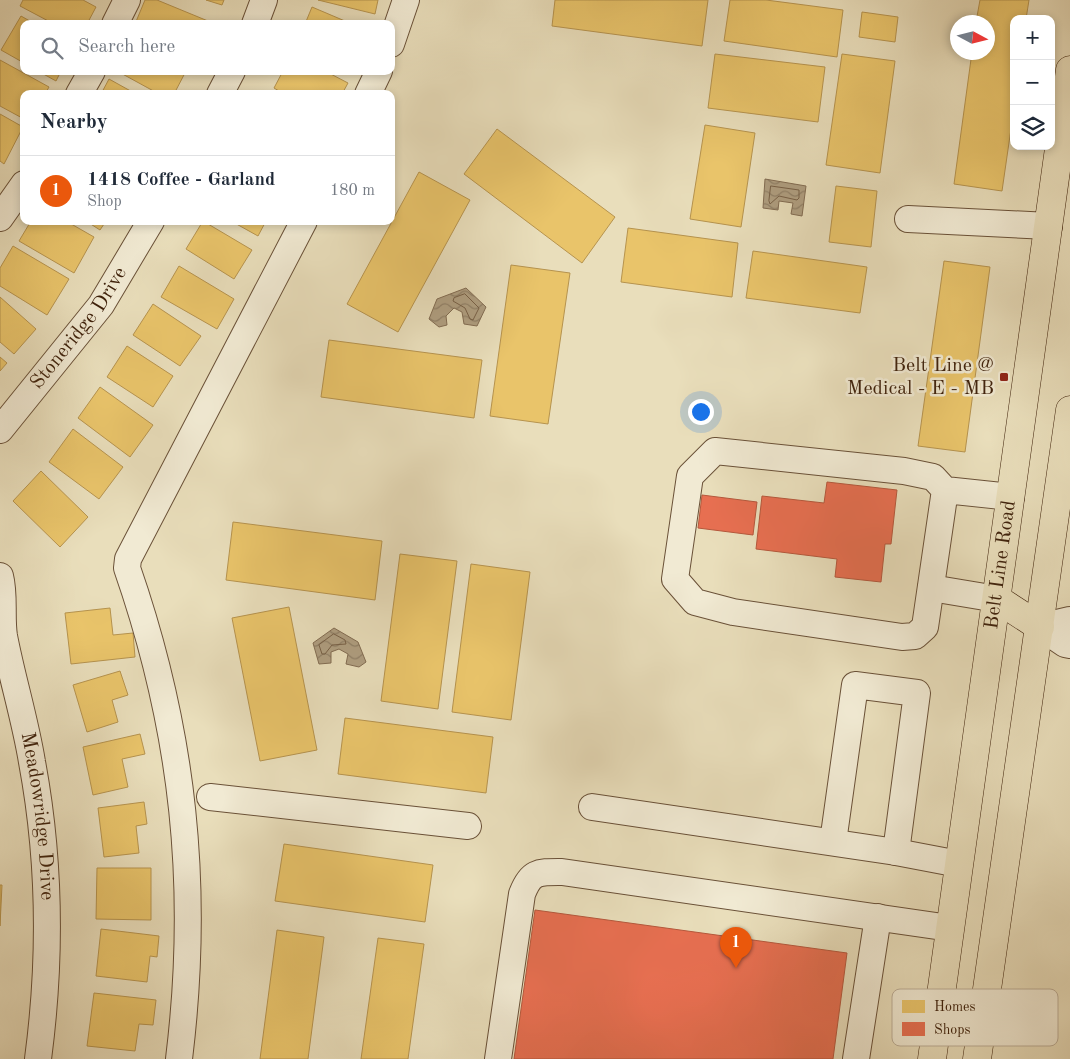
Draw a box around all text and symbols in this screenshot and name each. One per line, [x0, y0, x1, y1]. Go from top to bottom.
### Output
north arrow [950, 15, 995, 60]
map controls [1010, 15, 1055, 150]
button: + [1010, 15, 1055, 60]
search box [20, 20, 395, 75]
icon: search [38, 34, 66, 62]
text: Search here [78, 38, 175, 57]
button: − [1010, 60, 1055, 105]
button: layers [1010, 105, 1055, 150]
text: Nearby [40, 112, 108, 133]
text: 1418 Coffee - Garland [87, 171, 275, 190]
text: 1 [51, 183, 61, 199]
text: 180 m [330, 183, 375, 199]
text: Shop [87, 194, 122, 210]
street label: Stoneridge Drive [27, 264, 131, 393]
place label: Belt Line @ Medical - E - MB [847, 356, 994, 399]
marker: Belt Line @ Medical - E - MB [998, 371, 1010, 383]
your location [688, 399, 714, 425]
street label: Belt Line Road [982, 499, 1020, 631]
street label: Meadowridge Drive [17, 731, 56, 901]
pin: 1 [720, 927, 752, 968]
legend [892, 989, 1058, 1046]
text: Homes [934, 1000, 976, 1014]
text: Shops [934, 1023, 971, 1037]

